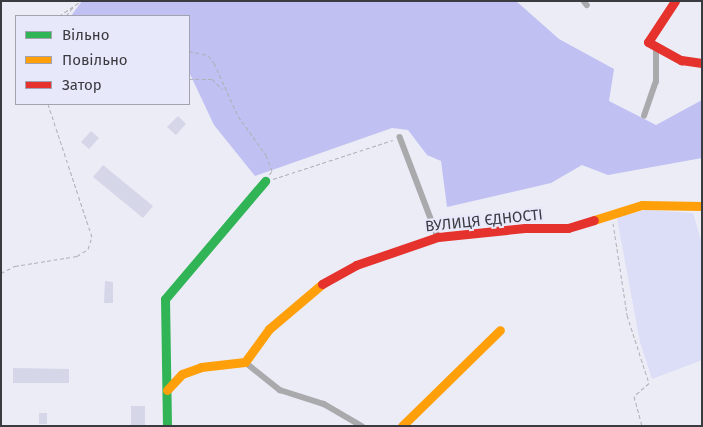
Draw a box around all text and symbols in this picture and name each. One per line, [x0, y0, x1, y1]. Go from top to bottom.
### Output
legend [15, 15, 190, 105]
text: Вільно [62, 26, 109, 44]
text: Повільно [62, 51, 128, 69]
text: Затор [62, 76, 102, 94]
street label: ВУЛИЦЯ ЄДНОСТІ [424, 206, 544, 236]

